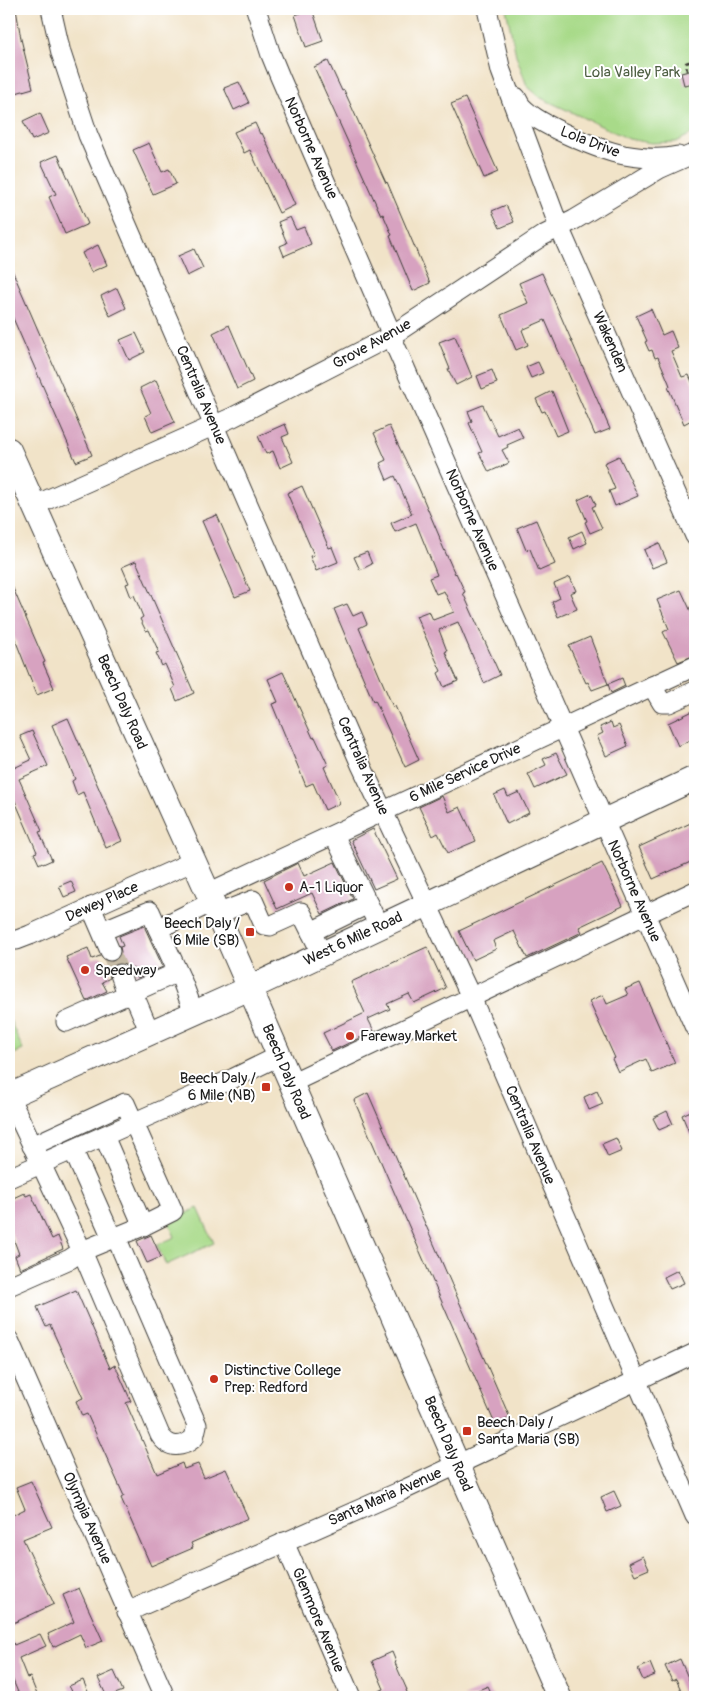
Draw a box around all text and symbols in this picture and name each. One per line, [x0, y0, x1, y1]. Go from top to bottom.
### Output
park label: Lola Valley Park [584, 63, 681, 82]
street label: Norborne Avenue [280, 94, 342, 202]
street label: Lola Drive [557, 122, 623, 162]
street label: Wakenden [588, 309, 632, 375]
street label: Grove Avenue [330, 314, 415, 373]
street label: Centralia Avenue [172, 343, 231, 448]
street label: Norborne Avenue [441, 466, 503, 574]
street label: Beech Daly Road [93, 652, 151, 752]
street label: Centralia Avenue [333, 714, 393, 819]
street label: 6 Mile Service Drive [406, 739, 524, 807]
street label: Norborne Avenue [603, 837, 665, 945]
street label: Dewey Place [63, 877, 142, 927]
place label: A-1 Liquor [299, 878, 364, 897]
marker: A-1 Liquor [283, 881, 295, 893]
street label: West 6 Mile Road [301, 908, 405, 970]
place label: Beech Daly / 6 Mile (SB) [164, 914, 240, 950]
marker: Beech Daly / 6 Mile (SB) [244, 926, 256, 938]
place label: Speedway [95, 961, 157, 980]
marker: Speedway [79, 964, 91, 976]
street label: Beech Daly Road [257, 1021, 315, 1123]
place label: Fareway Market [360, 1027, 458, 1046]
marker: Fareway Market [344, 1030, 356, 1042]
place label: Beech Daly / 6 Mile (NB) [180, 1069, 256, 1105]
marker: Beech Daly / 6 Mile (NB) [260, 1081, 272, 1093]
street label: Centralia Avenue [501, 1083, 560, 1188]
place label: Distinctive College Prep: Redford [224, 1361, 341, 1397]
marker: Distinctive College Prep: Redford [208, 1373, 220, 1385]
street label: Beech Daly Road [419, 1393, 477, 1495]
place label: Beech Daly / Santa Maria (SB) [477, 1413, 580, 1449]
marker: Beech Daly / Santa Maria (SB) [461, 1425, 473, 1437]
street label: Santa Maria Avenue [325, 1463, 445, 1530]
street label: Olympia Avenue [58, 1469, 116, 1568]
street label: Glenmore Avenue [287, 1565, 349, 1676]

